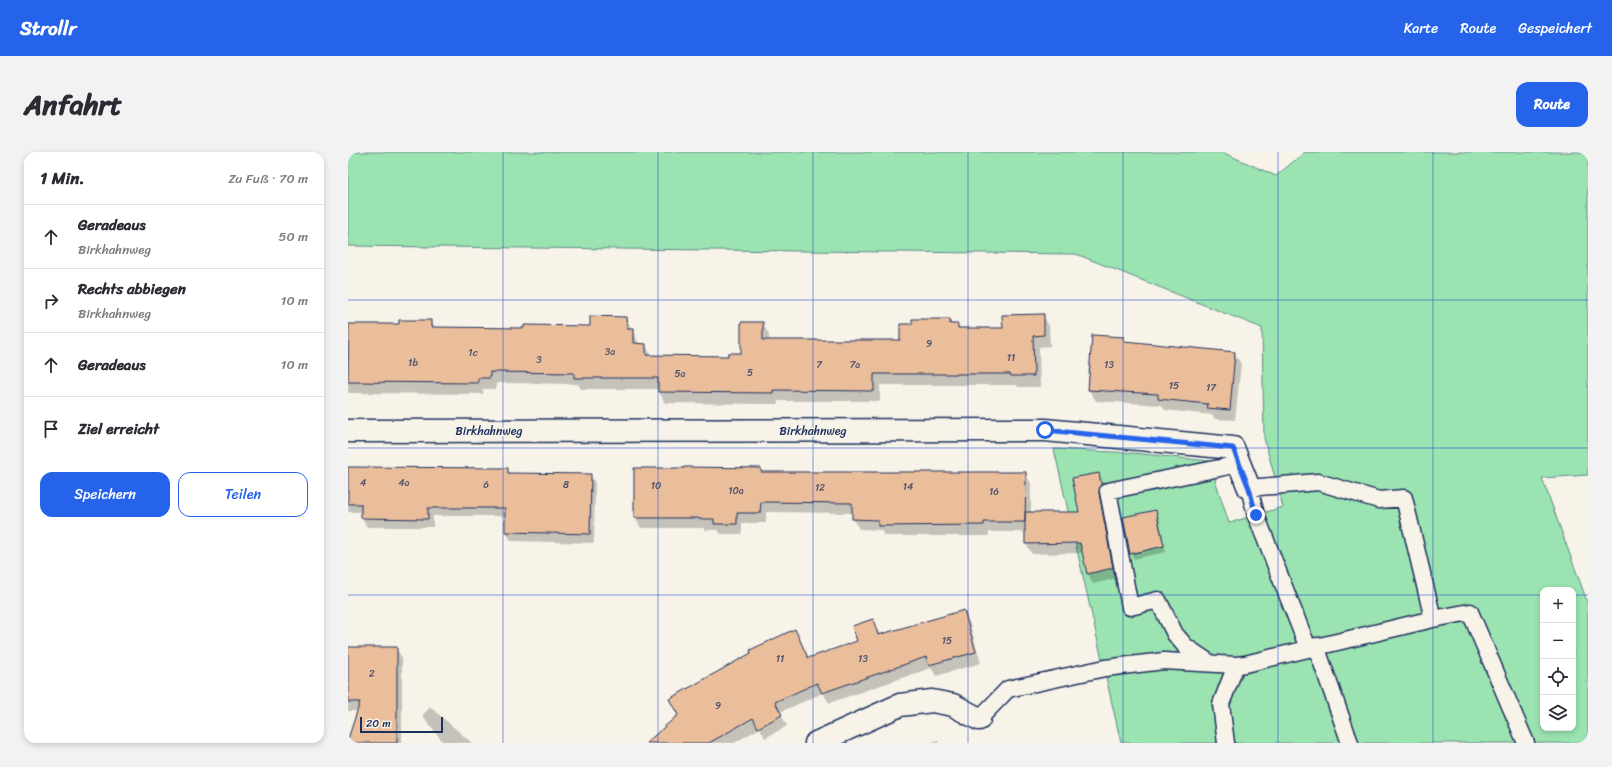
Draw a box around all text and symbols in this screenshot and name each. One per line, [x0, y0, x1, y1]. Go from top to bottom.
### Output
text: Strollr [20, 12, 76, 45]
text: Karte [1404, 16, 1438, 41]
text: Route [1460, 16, 1496, 41]
text: Gespeichert [1518, 16, 1592, 41]
text: Anfahrt [24, 80, 122, 129]
button: Route [1516, 82, 1588, 127]
text: 1 Min. [40, 163, 85, 193]
text: Zu Fuß · 70 m [228, 167, 308, 190]
text: Geradeaus [78, 212, 146, 238]
text: 50 m [278, 225, 308, 248]
icon: ahead [40, 226, 62, 248]
text: Birkhahnweg [78, 238, 151, 261]
text: Rechts abbiegen [78, 276, 186, 302]
text: 10 m [281, 289, 308, 312]
icon: right [40, 290, 62, 312]
text: Birkhahnweg [78, 302, 151, 325]
house number: 9 [926, 335, 932, 353]
house number: 3a [605, 343, 615, 361]
house number: 1c [468, 344, 478, 362]
house number: 11 [1007, 349, 1015, 367]
house number: 3 [536, 351, 542, 369]
text: Geradeaus [78, 352, 146, 378]
text: 10 m [281, 353, 308, 376]
icon: ahead [40, 354, 62, 376]
house number: 1b [408, 354, 418, 372]
house number: 7 [816, 356, 823, 374]
house number: 7a [850, 356, 860, 374]
house number: 13 [1104, 356, 1114, 374]
house number: 5 [747, 364, 753, 382]
house number: 5a [674, 365, 686, 383]
house number: 15 [1169, 377, 1179, 395]
house number: 17 [1206, 379, 1217, 397]
text: Ziel erreicht [78, 416, 159, 442]
icon: arrive [40, 418, 62, 440]
street label: Birkhahnweg [455, 420, 523, 442]
street label: Birkhahnweg [779, 420, 847, 442]
route start [1036, 421, 1054, 439]
button: Speichern [40, 472, 170, 517]
button: Teilen [178, 472, 308, 517]
house number: 4 [360, 474, 366, 492]
house number: 4a [398, 474, 410, 492]
house number: 6 [483, 476, 489, 494]
house number: 8 [563, 476, 569, 494]
house number: 10 [651, 477, 661, 495]
house number: 14 [903, 478, 913, 496]
house number: 12 [815, 479, 825, 497]
house number: 10a [728, 482, 744, 500]
house number: 16 [989, 483, 999, 501]
route end [1247, 506, 1265, 524]
map controls [1540, 587, 1576, 731]
button: + [1540, 587, 1576, 623]
button: − [1540, 623, 1576, 659]
house number: 15 [942, 632, 952, 650]
house number: 11 [776, 650, 784, 668]
house number: 13 [858, 650, 868, 668]
button: locate [1540, 659, 1576, 695]
house number: 2 [369, 665, 375, 683]
button: layers [1540, 695, 1576, 731]
house number: 9 [715, 697, 721, 715]
text: 20 m [366, 714, 391, 733]
scale bar [360, 715, 443, 734]

